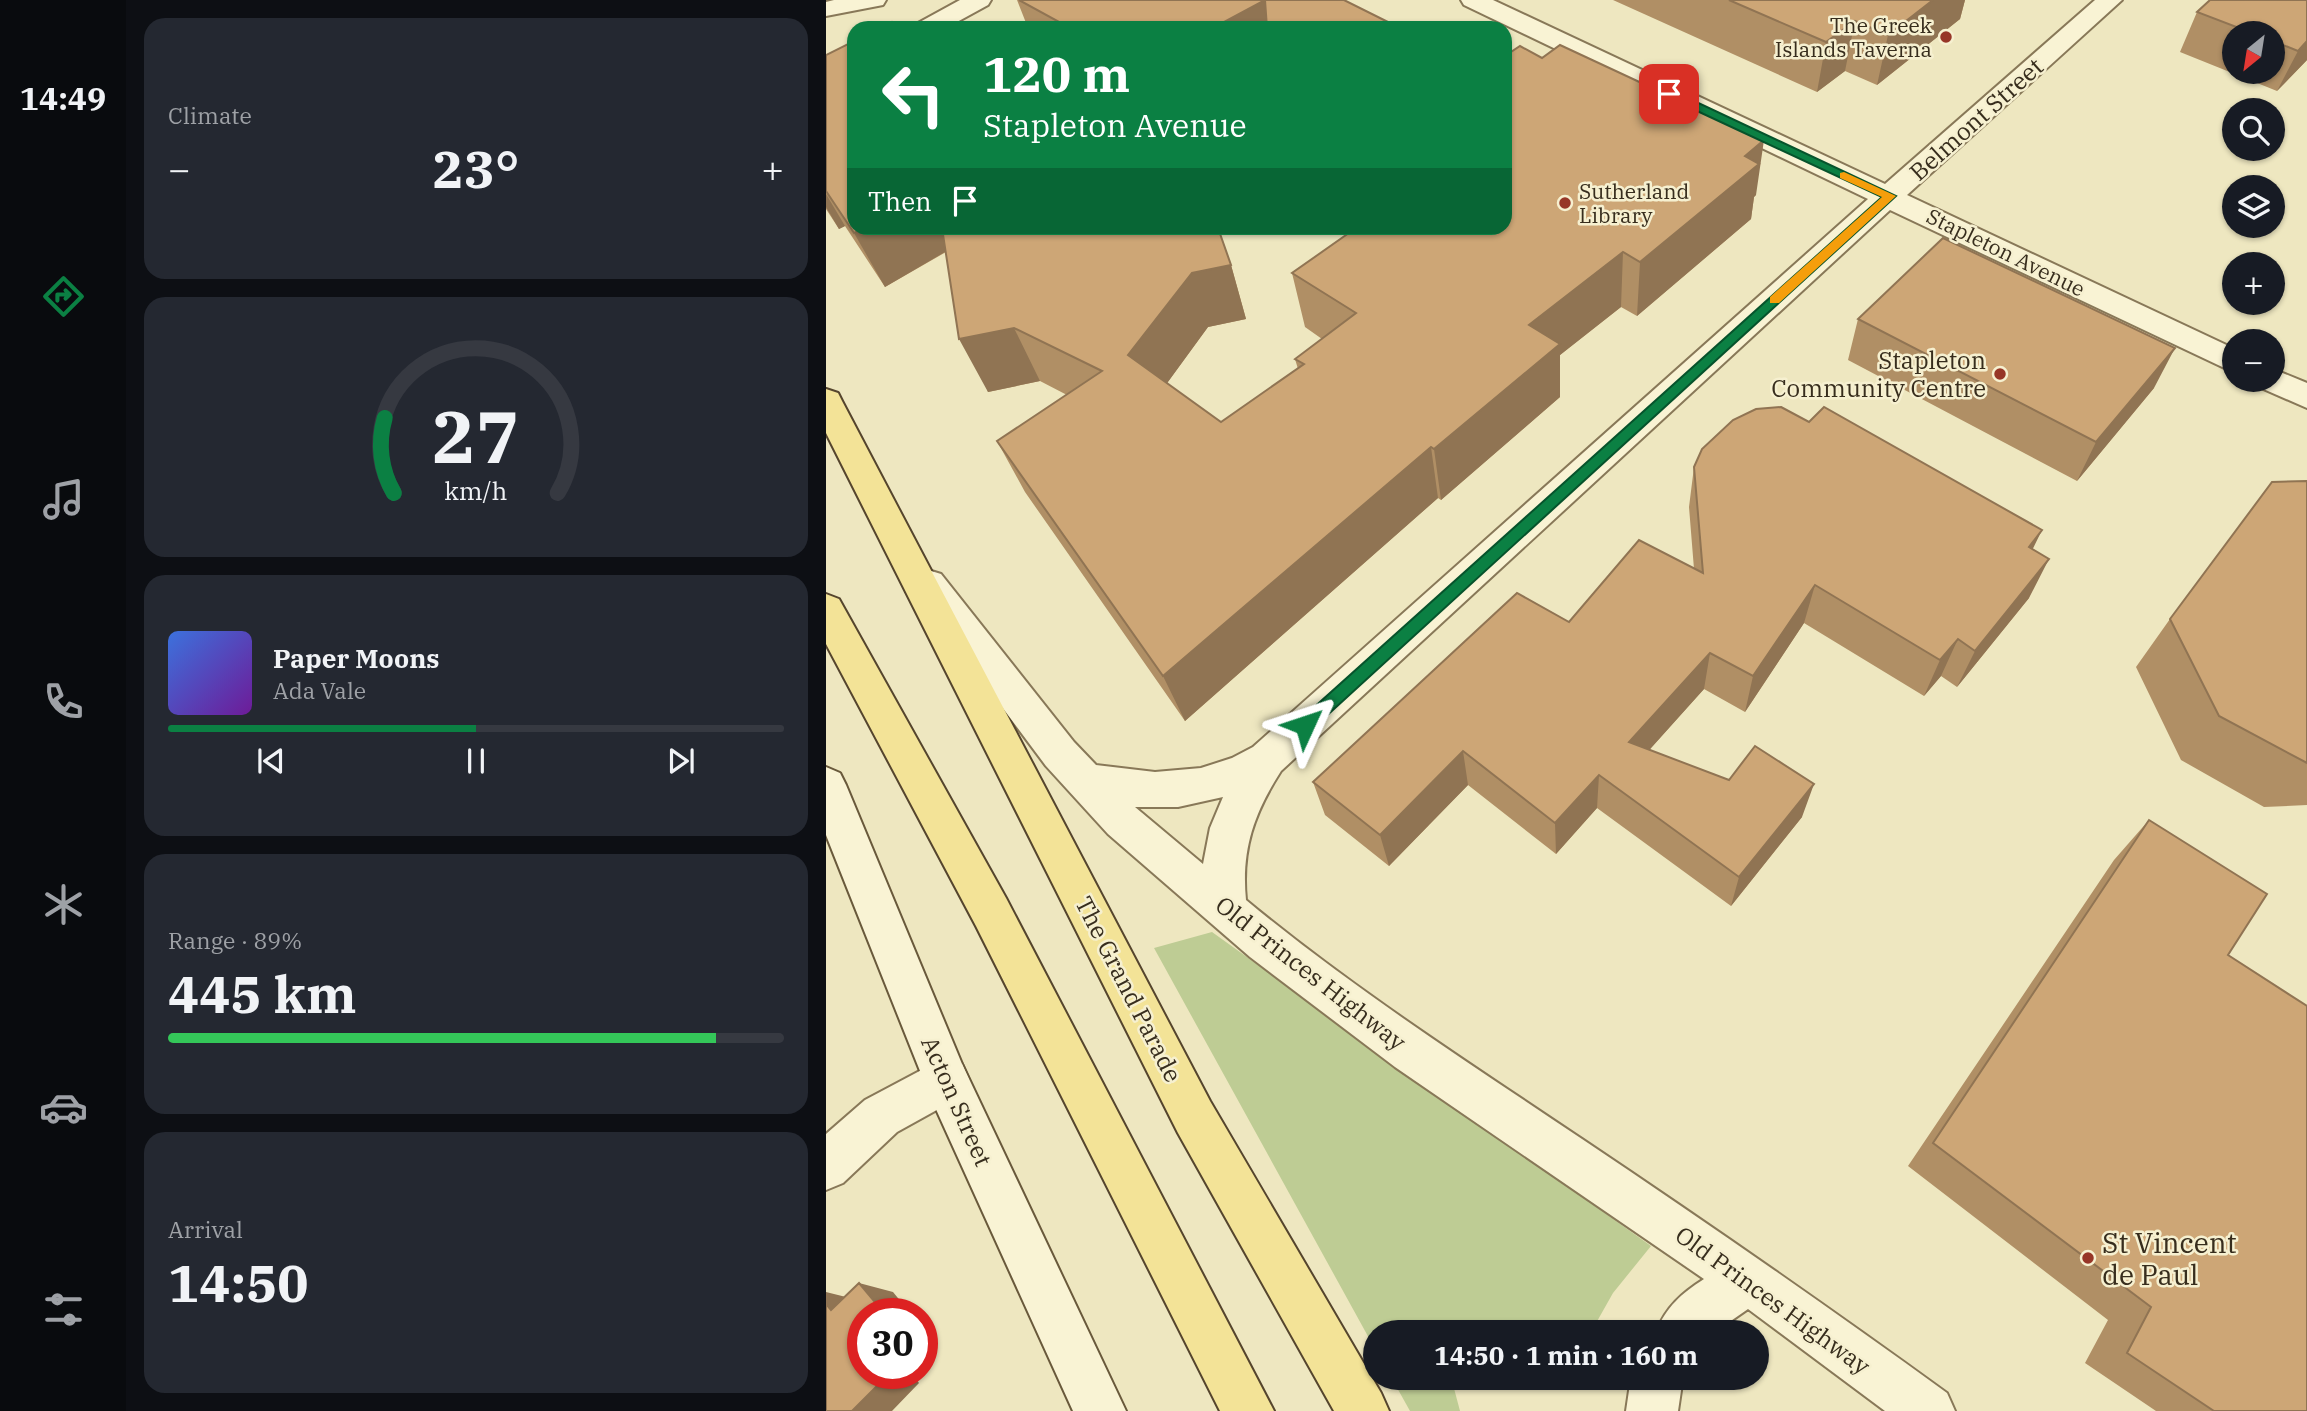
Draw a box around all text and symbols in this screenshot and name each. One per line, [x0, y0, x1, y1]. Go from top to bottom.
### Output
place label: The Greek Islands Taverna [1775, 11, 1933, 63]
north arrow [2222, 21, 2286, 84]
map controls [2222, 21, 2285, 392]
marker: The Greek Islands Taverna [1938, 29, 1954, 45]
text: 120 m [983, 42, 1130, 105]
icon: left [868, 49, 959, 140]
street label: Belmont Street [1902, 50, 2050, 188]
pin [1639, 64, 1699, 124]
icon: arrive [1650, 75, 1688, 113]
text: 14:49 [20, 77, 106, 119]
button: search [2222, 98, 2285, 161]
text: Climate [168, 100, 252, 130]
text: Stapleton Avenue [983, 104, 1247, 146]
text: 23° [433, 135, 519, 202]
text: − [168, 144, 191, 193]
text: + [761, 144, 784, 193]
button: layers [2222, 175, 2285, 238]
place label: Sutherland Library [1579, 177, 1690, 229]
icon: arrive [946, 182, 984, 220]
text: Then [868, 184, 932, 218]
marker: Sutherland Library [1557, 195, 1573, 211]
street label: Stapleton Avenue [1922, 201, 2090, 303]
button: + [2222, 252, 2285, 315]
icon: directions [39, 272, 88, 321]
button: − [2222, 329, 2285, 392]
place label: Stapleton Community Centre [1771, 344, 1986, 404]
marker: Stapleton Community Centre [1992, 366, 2008, 382]
text: 27 [432, 388, 520, 483]
text: km/h [444, 474, 508, 507]
icon: music [39, 475, 88, 524]
text: Paper Moons [273, 641, 440, 675]
text: Ada Vale [273, 675, 366, 705]
icon: phone [39, 677, 88, 726]
position arrow [1268, 688, 1342, 762]
icon: previous [252, 742, 290, 780]
icon: pause [457, 742, 495, 780]
icon: next [662, 742, 700, 780]
icon: climate [39, 880, 88, 929]
street label: Old Princes Highway [1209, 889, 1413, 1058]
street label: The Grand Parade [1068, 891, 1190, 1087]
text: Range · 89% [168, 925, 302, 955]
text: 445 km [168, 960, 357, 1027]
street label: Acton Street [914, 1031, 1000, 1171]
icon: car [39, 1083, 88, 1132]
text: Arrival [168, 1214, 243, 1244]
street label: Old Princes Highway [1669, 1218, 1877, 1382]
place label: St Vincent de Paul [2102, 1224, 2237, 1293]
text: 14:50 [168, 1249, 309, 1316]
marker: St Vincent de Paul [2080, 1250, 2096, 1266]
icon: filters [39, 1285, 88, 1334]
speed limit sign: 30 [847, 1298, 938, 1389]
text: 14:50 · 1 min · 160 m [1434, 1338, 1698, 1372]

